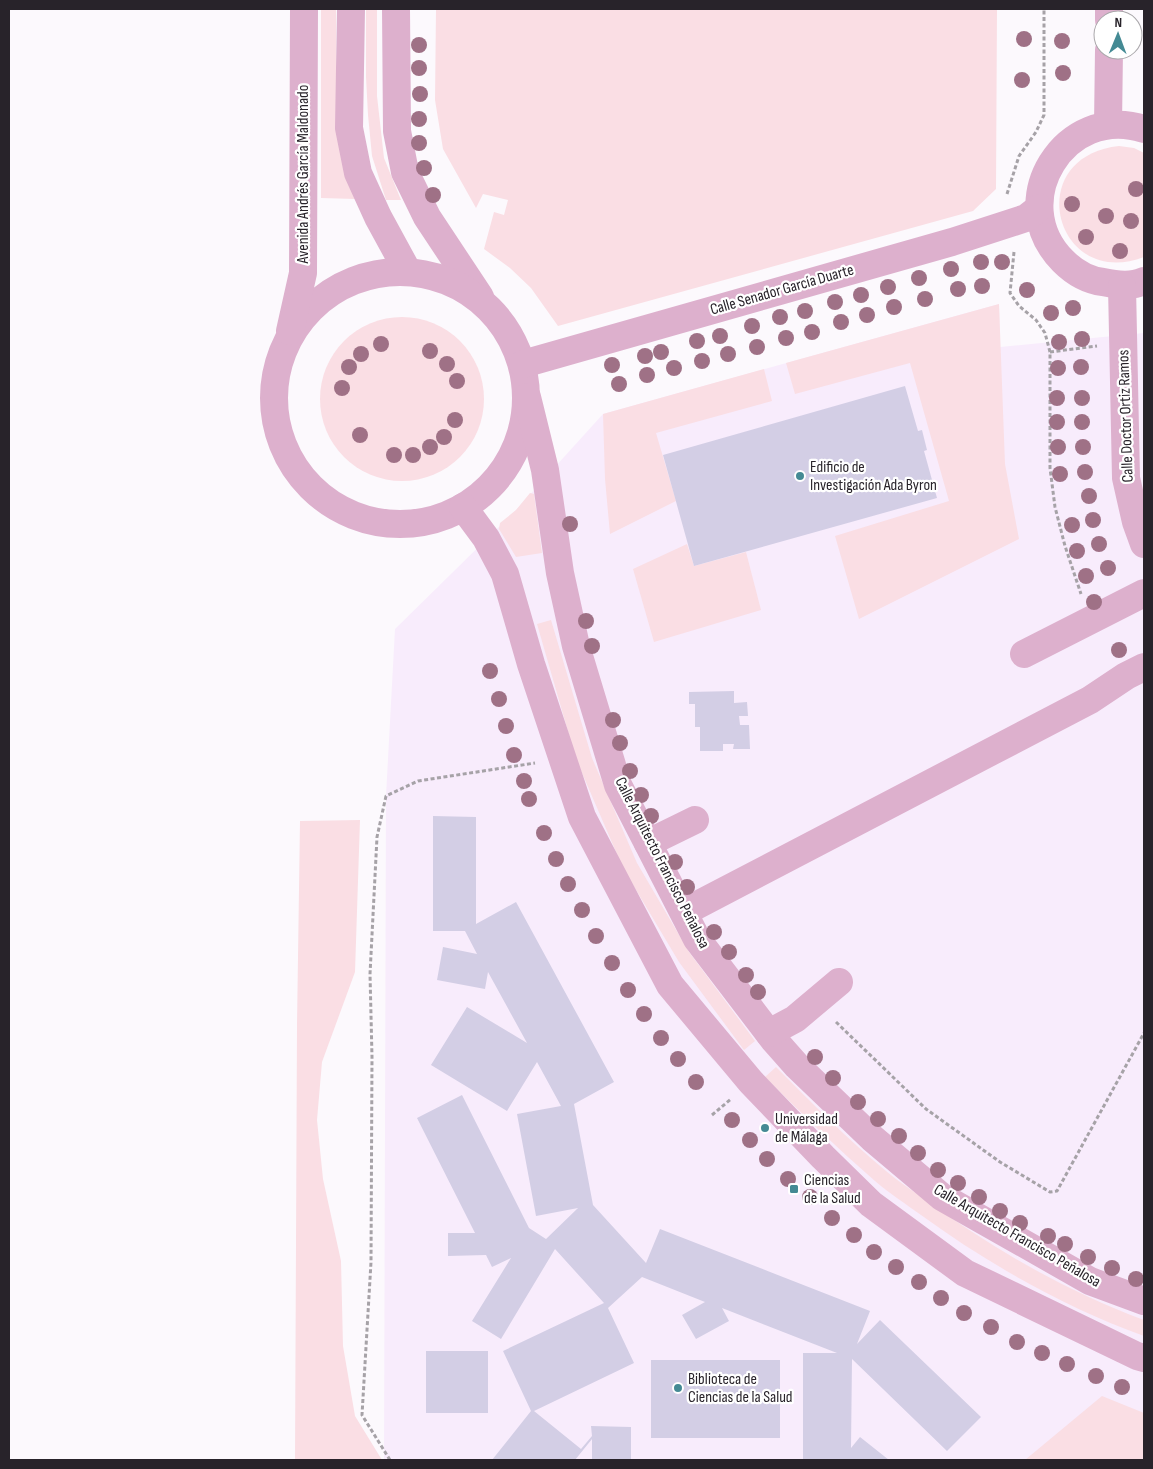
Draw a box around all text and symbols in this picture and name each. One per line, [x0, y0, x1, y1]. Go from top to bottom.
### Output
north arrow [1093, 10, 1143, 60]
text: N [1114, 14, 1122, 31]
street label: Avenida Andrés García Maldonado [294, 85, 313, 264]
street label: Calle Senador García Duarte [708, 260, 856, 320]
street label: Calle Doctor Ortiz Ramos [1114, 349, 1138, 483]
place label: Edificio de Investigación Ada Byron [810, 458, 937, 495]
marker: Edificio de Investigación Ada Byron [794, 470, 806, 482]
street label: Calle Arquitecto Francisco Peñalosa [611, 774, 713, 952]
place label: Universidad de Málaga [775, 1110, 838, 1147]
marker: Universidad de Málaga [759, 1122, 771, 1134]
place label: Ciencias de la Salud [804, 1171, 861, 1208]
street label: Calle Arquitecto Francisco Peñalosa [930, 1180, 1104, 1292]
marker: Ciencias de la Salud [788, 1183, 800, 1195]
place label: Biblioteca de Ciencias de la Salud [688, 1370, 793, 1407]
marker: Biblioteca de Ciencias de la Salud [672, 1382, 684, 1394]

